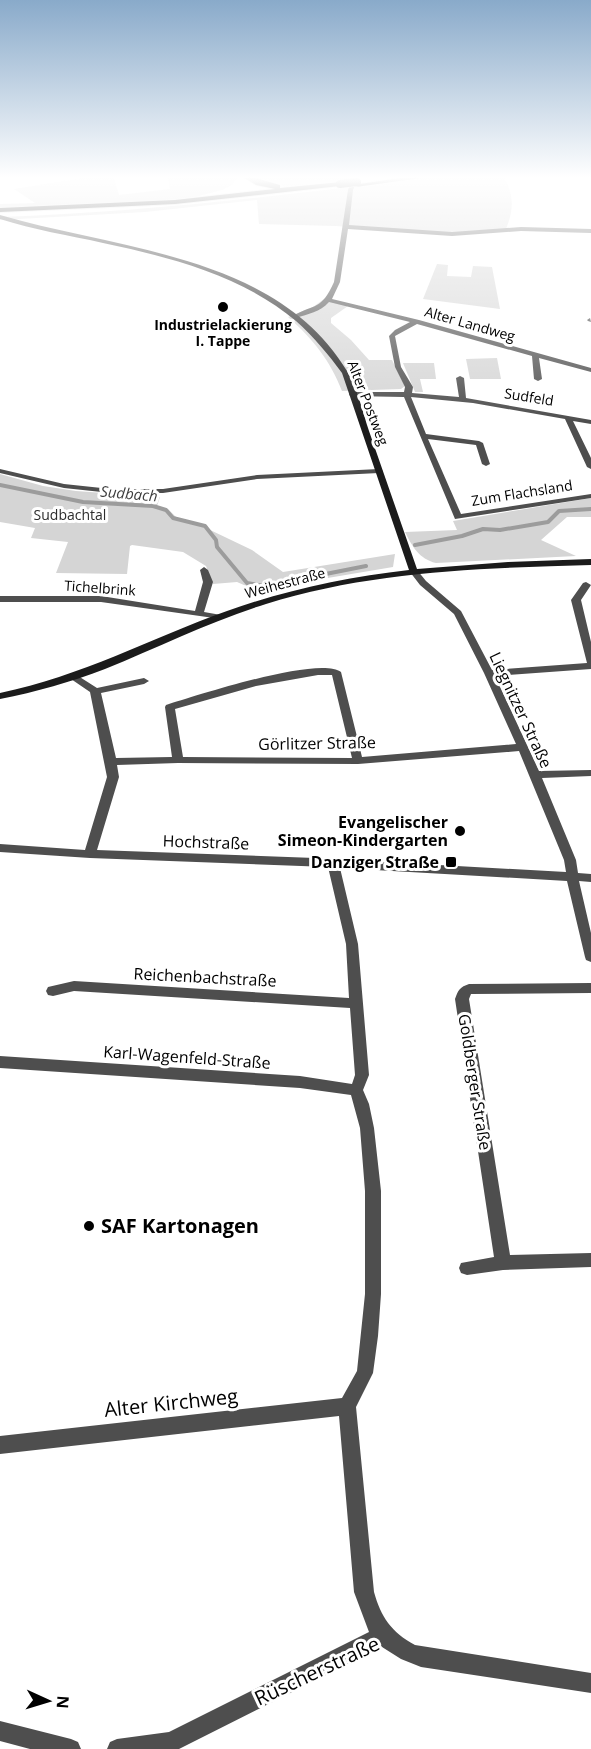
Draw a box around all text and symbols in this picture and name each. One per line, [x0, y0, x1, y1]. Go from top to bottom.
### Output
marker: Industrielackierung I. Tappe [216, 300, 230, 314]
street label: Alter Landweg [423, 302, 518, 346]
place label: Industrielackierung I. Tappe [154, 315, 292, 350]
street label: Alter Postweg [344, 358, 393, 448]
street label: Sudfeld [503, 383, 555, 410]
street label: Zum Flachsland [470, 475, 574, 510]
water label: Sudbach [100, 481, 159, 505]
park label: Sudbachtal [34, 505, 106, 524]
street label: Weihestraße [243, 563, 327, 602]
street label: Tichelbrink [64, 576, 137, 600]
street label: Liegnitzer Straße [484, 648, 558, 772]
street label: Görlitzer Straße [258, 731, 376, 755]
place label: Evangelischer Simeon-Kindergarten [278, 811, 448, 851]
marker: Evangelischer Simeon-Kindergarten [453, 824, 467, 838]
street label: Hochstraße [162, 829, 250, 855]
place label: Danziger Straße [311, 851, 439, 873]
marker: Danziger Straße [444, 855, 458, 869]
street label: Reichenbachstraße [133, 962, 277, 992]
street label: Goldberger Straße [453, 1012, 497, 1152]
street label: Karl-Wagenfeld-Straße [103, 1040, 271, 1074]
place label: SAF Kartonagen [101, 1212, 259, 1239]
marker: SAF Kartonagen [82, 1219, 96, 1233]
street label: Alter Kirchweg [103, 1382, 239, 1423]
street label: Rüscherstraße [250, 1630, 384, 1711]
north arrow [18, 1671, 78, 1731]
text: N [52, 1695, 74, 1709]

